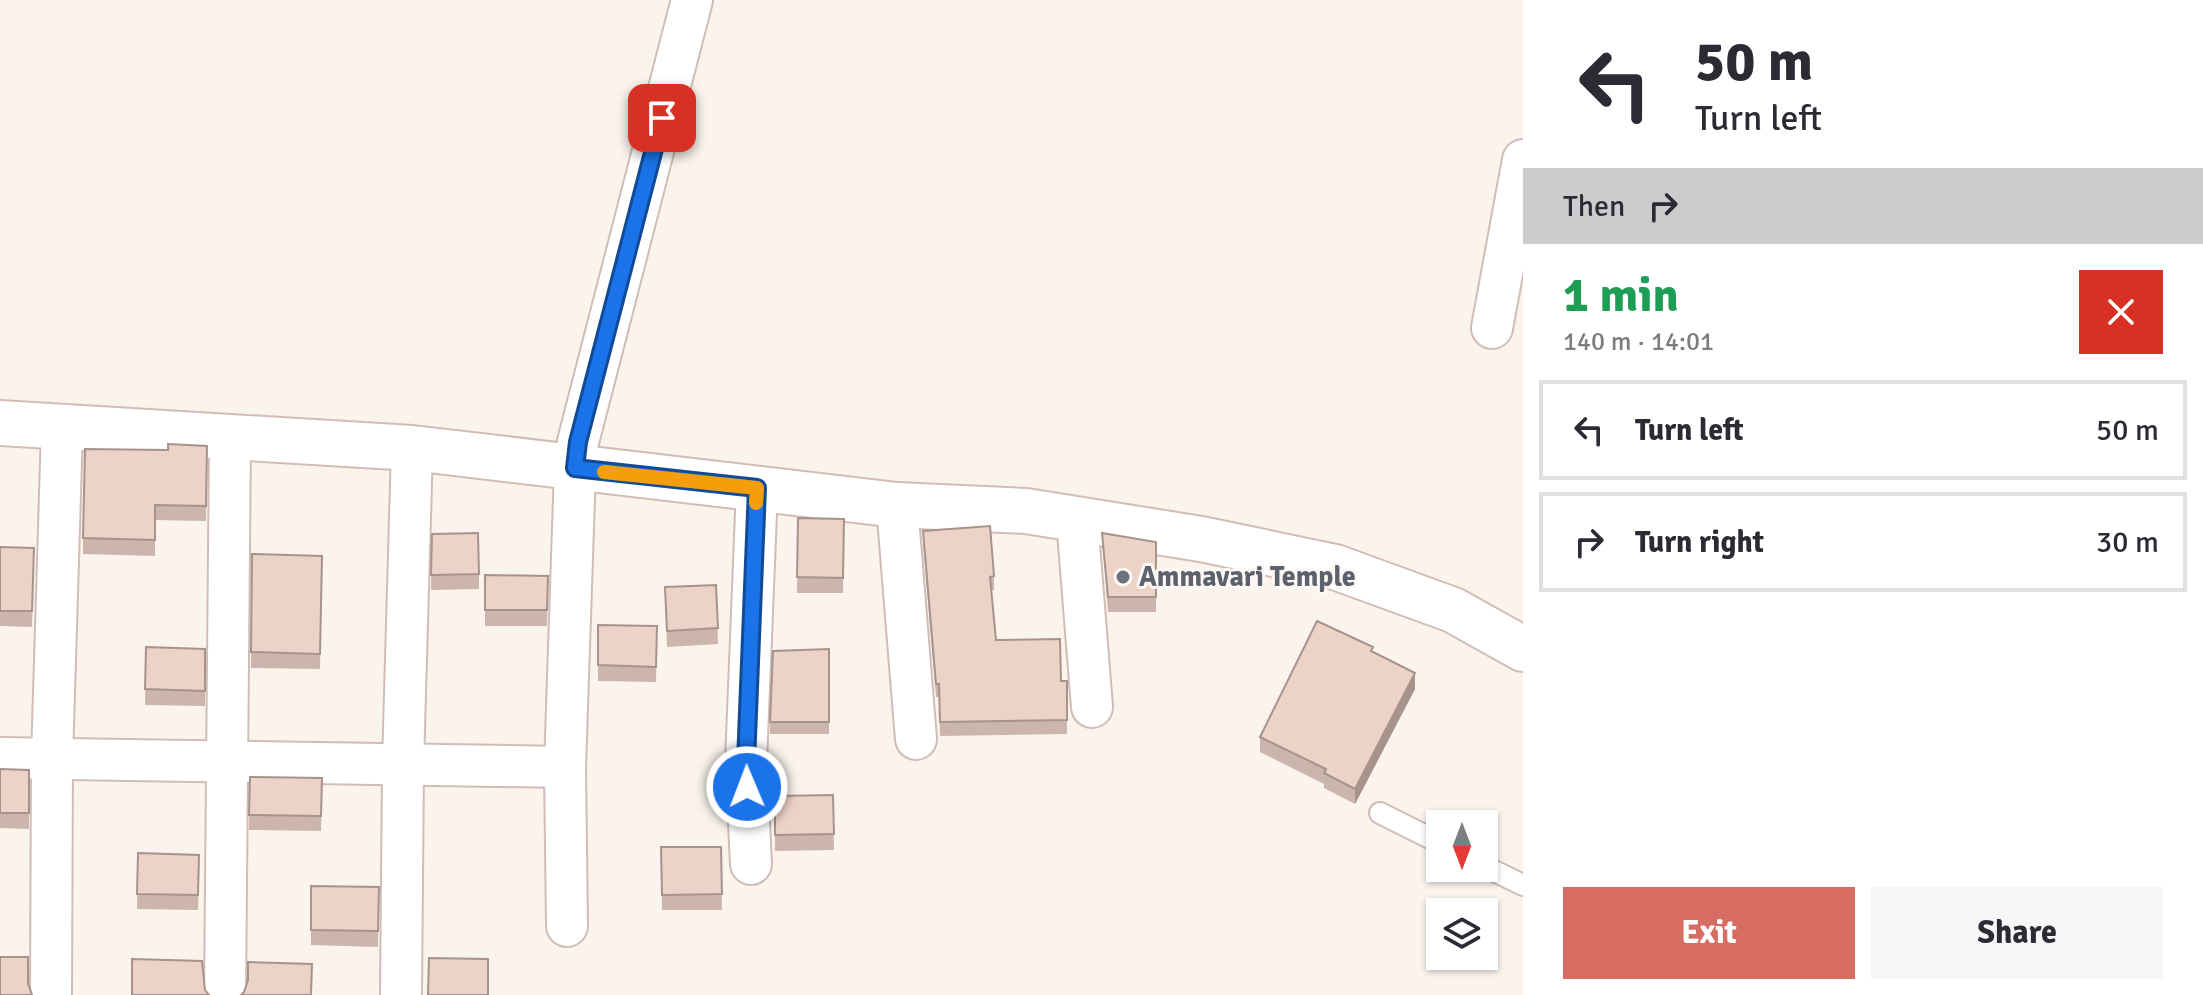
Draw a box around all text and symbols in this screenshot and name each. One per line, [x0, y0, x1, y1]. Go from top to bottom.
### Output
text: 50 m [1695, 27, 1813, 96]
icon: left [1563, 32, 1667, 136]
pin [628, 84, 696, 152]
icon: arrive [640, 96, 684, 140]
text: Turn left [1695, 96, 1822, 141]
icon: right [1641, 184, 1685, 228]
text: Then [1563, 188, 1625, 225]
text: 1 min [1563, 266, 1679, 325]
button: close [2079, 270, 2163, 354]
text: 140 m · 14:01 [1563, 326, 1714, 358]
icon: left [1567, 408, 1611, 452]
text: Turn left [1635, 412, 1744, 449]
text: 50 m [2096, 412, 2159, 449]
icon: right [1567, 520, 1611, 564]
text: Turn right [1635, 524, 1764, 561]
text: 30 m [2096, 524, 2159, 561]
place label: Ammavari Temple [1139, 560, 1356, 594]
marker: Ammavari Temple [1114, 568, 1132, 586]
position arrow [705, 745, 789, 829]
north arrow [1426, 810, 1498, 882]
map controls [1426, 810, 1498, 970]
button: Exit [1563, 887, 1855, 979]
button: Share [1871, 887, 2163, 979]
button: layers [1426, 898, 1498, 970]

